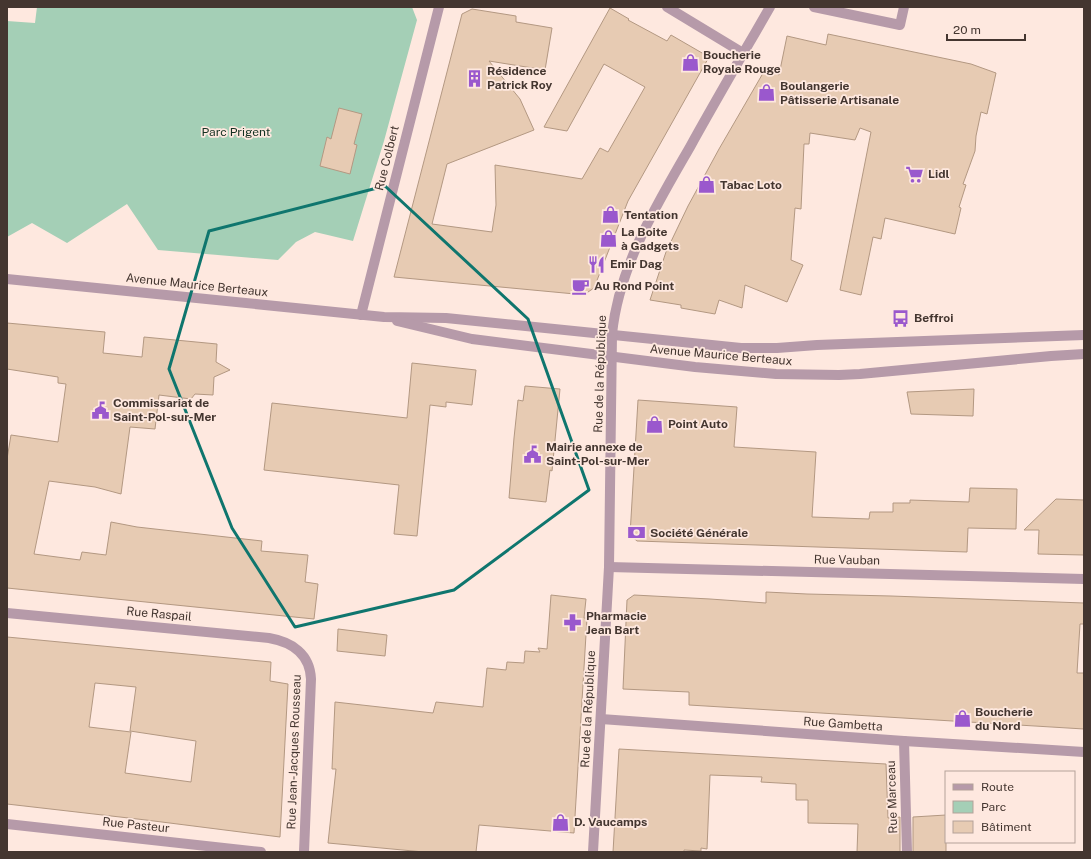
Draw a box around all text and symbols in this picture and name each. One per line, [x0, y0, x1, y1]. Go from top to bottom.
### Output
scale bar [947, 16, 1025, 42]
text: 20 m [953, 23, 981, 37]
place label: Boucherie Royale Rouge [703, 48, 781, 76]
shop icon: Boucherie Royale Rouge [680, 52, 700, 72]
place label: Résidence Patrick Roy [487, 64, 552, 92]
building icon: Résidence Patrick Roy [464, 68, 484, 88]
place label: Boulangerie Pâtisserie Artisanale [780, 79, 899, 107]
shop icon: Boulangerie Pâtisserie Artisanale [757, 83, 777, 103]
street label: Rue Colbert [372, 124, 402, 192]
park label: Parc Prigent [202, 125, 271, 139]
supermarket icon: Lidl [905, 164, 925, 184]
place label: Lidl [928, 167, 949, 181]
shop icon: Tabac Loto [697, 175, 717, 195]
place label: Tabac Loto [720, 178, 782, 192]
shop icon: Tentation [601, 205, 621, 225]
place label: Tentation [624, 208, 678, 222]
place label: La Boite à Gadgets [621, 225, 679, 253]
shop icon: La Boite à Gadgets [598, 229, 618, 249]
restaurant icon: Emir Dag [587, 254, 607, 274]
place label: Emir Dag [610, 257, 663, 271]
street label: Avenue Maurice Berteaux [125, 271, 269, 299]
cafe icon: Au Rond Point [571, 276, 591, 296]
place label: Au Rond Point [594, 279, 674, 293]
bus stop icon: Beffroi [891, 308, 911, 328]
place label: Beffroi [914, 311, 954, 325]
street label: Rue de la République [591, 315, 609, 433]
street label: Avenue Maurice Berteaux [649, 342, 793, 368]
place label: Commissariat de Saint-Pol-sur-Mer [113, 396, 216, 424]
public building icon: Commissariat de Saint-Pol-sur-Mer [90, 400, 110, 420]
shop icon: Point Auto [645, 414, 665, 434]
place label: Point Auto [668, 417, 728, 431]
place label: Mairie annexe de Saint-Pol-sur-Mer [546, 440, 649, 468]
public building icon: Mairie annexe de Saint-Pol-sur-Mer [523, 444, 543, 464]
bank icon: Société Générale [627, 523, 647, 543]
place label: Société Générale [650, 526, 748, 540]
street label: Rue Vauban [814, 552, 880, 568]
street label: Rue Raspail [126, 604, 193, 624]
place label: Pharmacie Jean Bart [586, 609, 647, 637]
pharmacy icon: Pharmacie Jean Bart [563, 613, 583, 633]
street label: Rue de la République [578, 650, 598, 768]
street label: Rue Jean-Jacques Rousseau [284, 674, 304, 830]
place label: Boucherie du Nord [975, 705, 1033, 733]
shop icon: Boucherie du Nord [952, 709, 972, 729]
street label: Rue Gambetta [803, 714, 883, 734]
street label: Rue Marceau [884, 760, 900, 834]
legend [945, 771, 1075, 843]
text: Route [981, 780, 1014, 794]
text: Parc [981, 800, 1006, 814]
shop icon: D. Vaucamps [551, 812, 571, 832]
street label: Rue Pasteur [102, 815, 171, 836]
place label: D. Vaucamps [574, 815, 647, 829]
text: Bâtiment [981, 820, 1032, 834]

